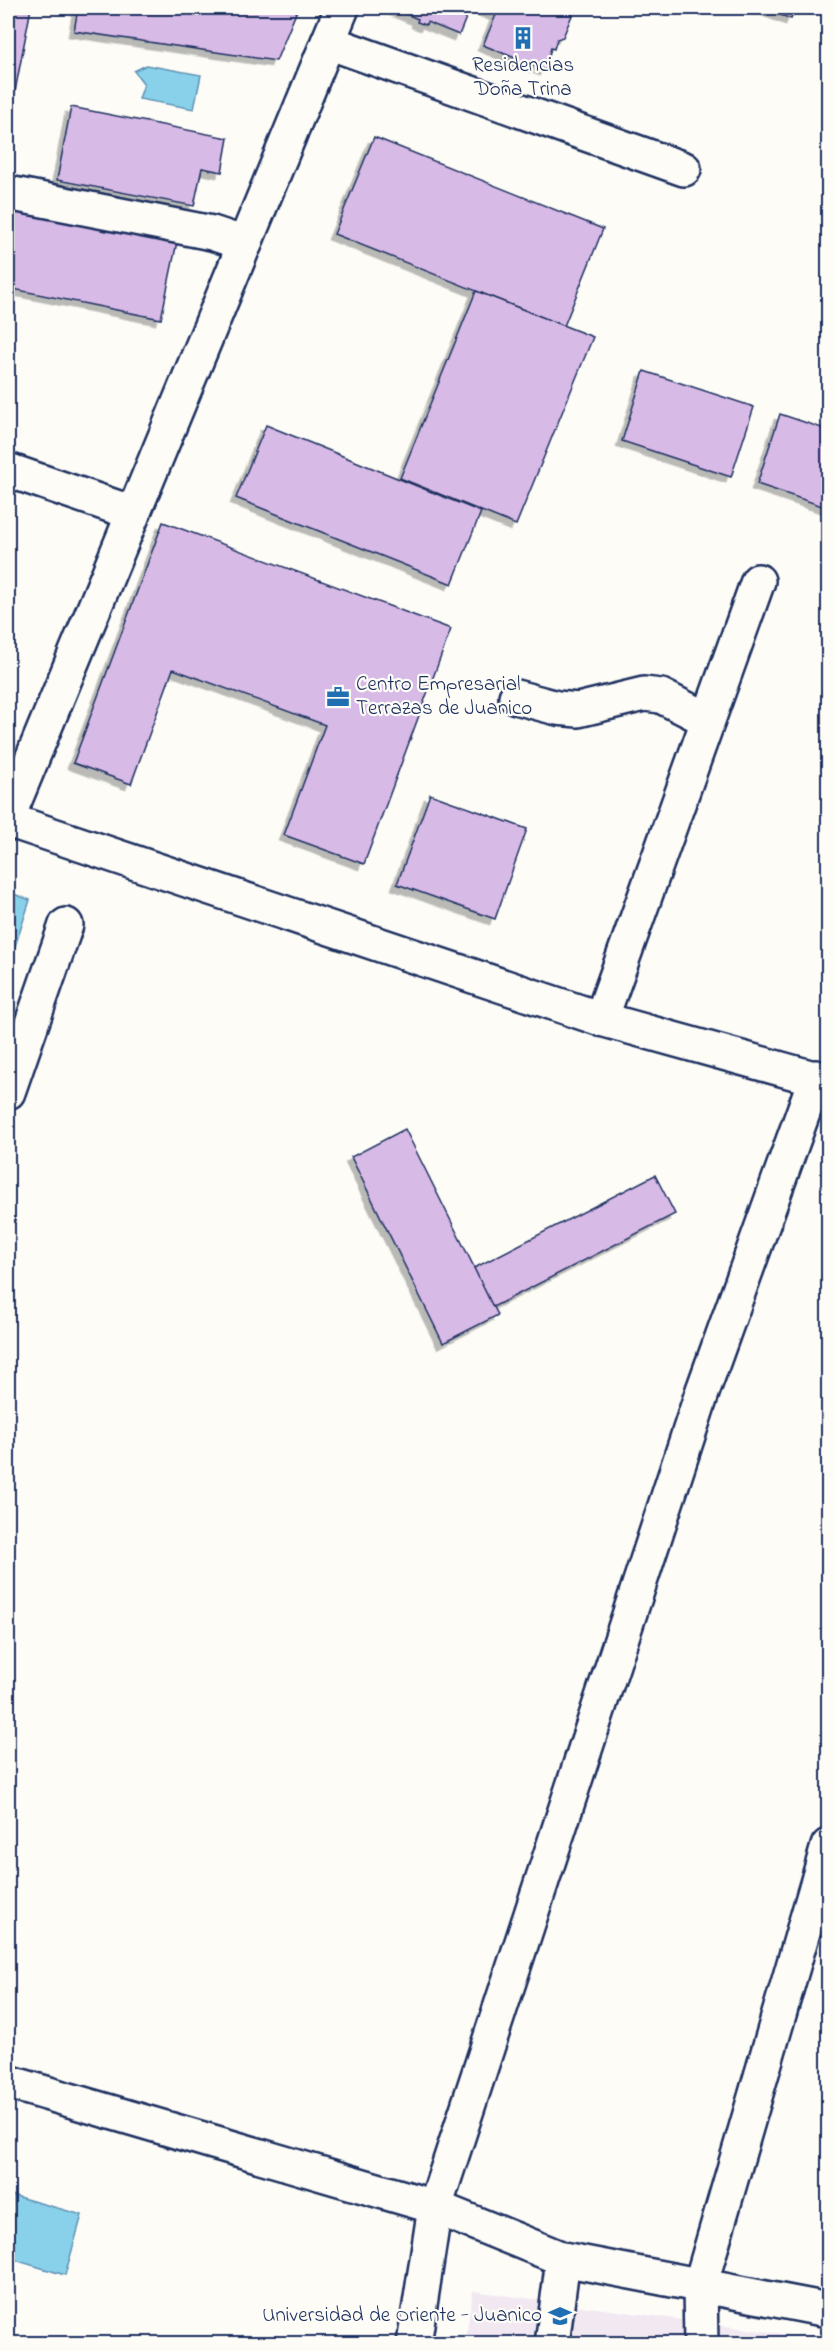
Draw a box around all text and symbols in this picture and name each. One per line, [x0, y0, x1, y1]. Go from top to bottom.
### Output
building icon: Residencias Doña Trina [510, 25, 536, 51]
place label: Residencias Doña Trina [472, 51, 574, 105]
place label: Centro Empresarial Terrazas de Juanico [356, 670, 532, 724]
office icon: Centro Empresarial Terrazas de Juanico [325, 684, 351, 710]
place label: Universidad de Oriente - Juanico [262, 2301, 542, 2331]
school or university icon: Universidad de Oriente - Juanico [547, 2303, 573, 2329]

